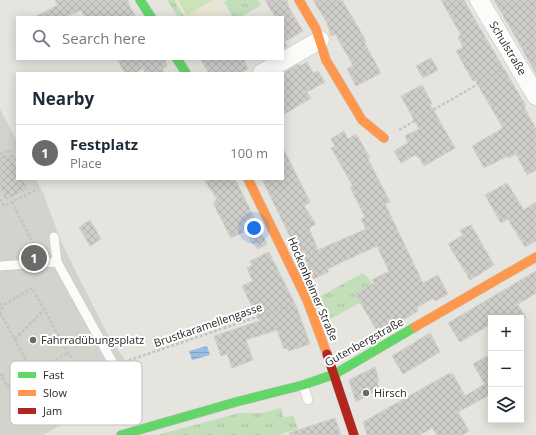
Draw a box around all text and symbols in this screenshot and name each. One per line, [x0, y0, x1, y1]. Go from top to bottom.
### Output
search box [16, 16, 284, 60]
street label: Schulstraße [486, 18, 530, 77]
icon: search [30, 27, 52, 49]
text: Search here [62, 28, 146, 48]
text: Nearby [32, 87, 94, 110]
text: Festplatz [70, 134, 138, 154]
text: 1 [41, 144, 49, 162]
text: 100 m [230, 144, 268, 162]
text: Place [70, 154, 102, 172]
your location [244, 218, 264, 238]
street label: Hockenheimer Straße [285, 234, 342, 343]
pin: 1 [21, 243, 47, 273]
street label: Brustkaramellengasse [152, 299, 264, 350]
street label: Gutenbergstraße [322, 314, 406, 369]
map controls [488, 315, 524, 423]
button: + [488, 315, 524, 351]
place label: Fahrradübungsplatz [41, 332, 144, 347]
marker: Fahrradübungsplatz [28, 335, 38, 345]
button: − [488, 351, 524, 387]
legend [10, 361, 142, 425]
text: Fast [43, 367, 64, 382]
text: Slow [43, 385, 67, 400]
place label: Hirsch [374, 385, 407, 400]
button: layers [488, 387, 524, 423]
marker: Hirsch [361, 388, 371, 398]
text: Jam [42, 403, 62, 418]

